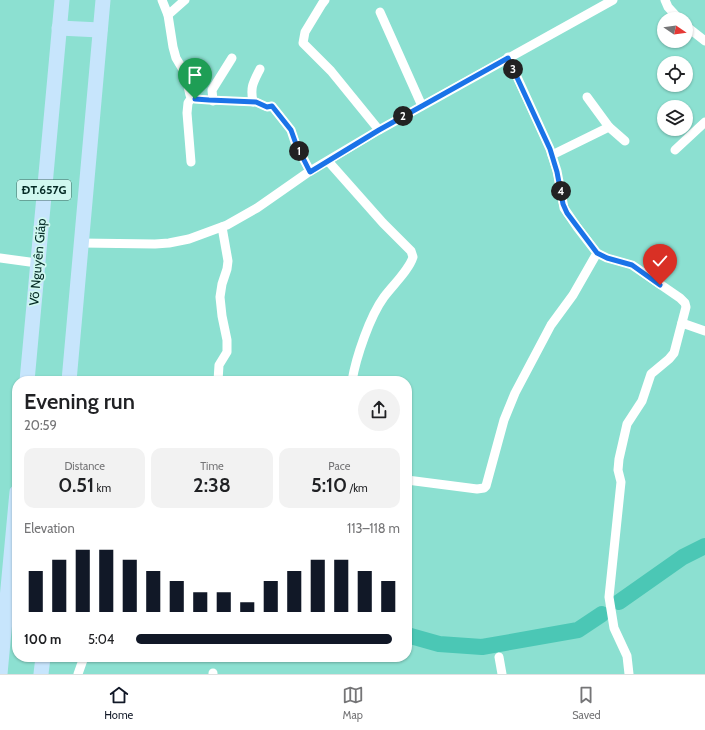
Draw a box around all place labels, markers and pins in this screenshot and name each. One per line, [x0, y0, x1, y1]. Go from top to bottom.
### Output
pin [178, 58, 212, 99]
pin: 3 [503, 59, 523, 79]
pin: 2 [393, 106, 413, 126]
pin: 1 [289, 141, 309, 161]
pin: 4 [551, 181, 571, 201]
pin [643, 244, 677, 285]

